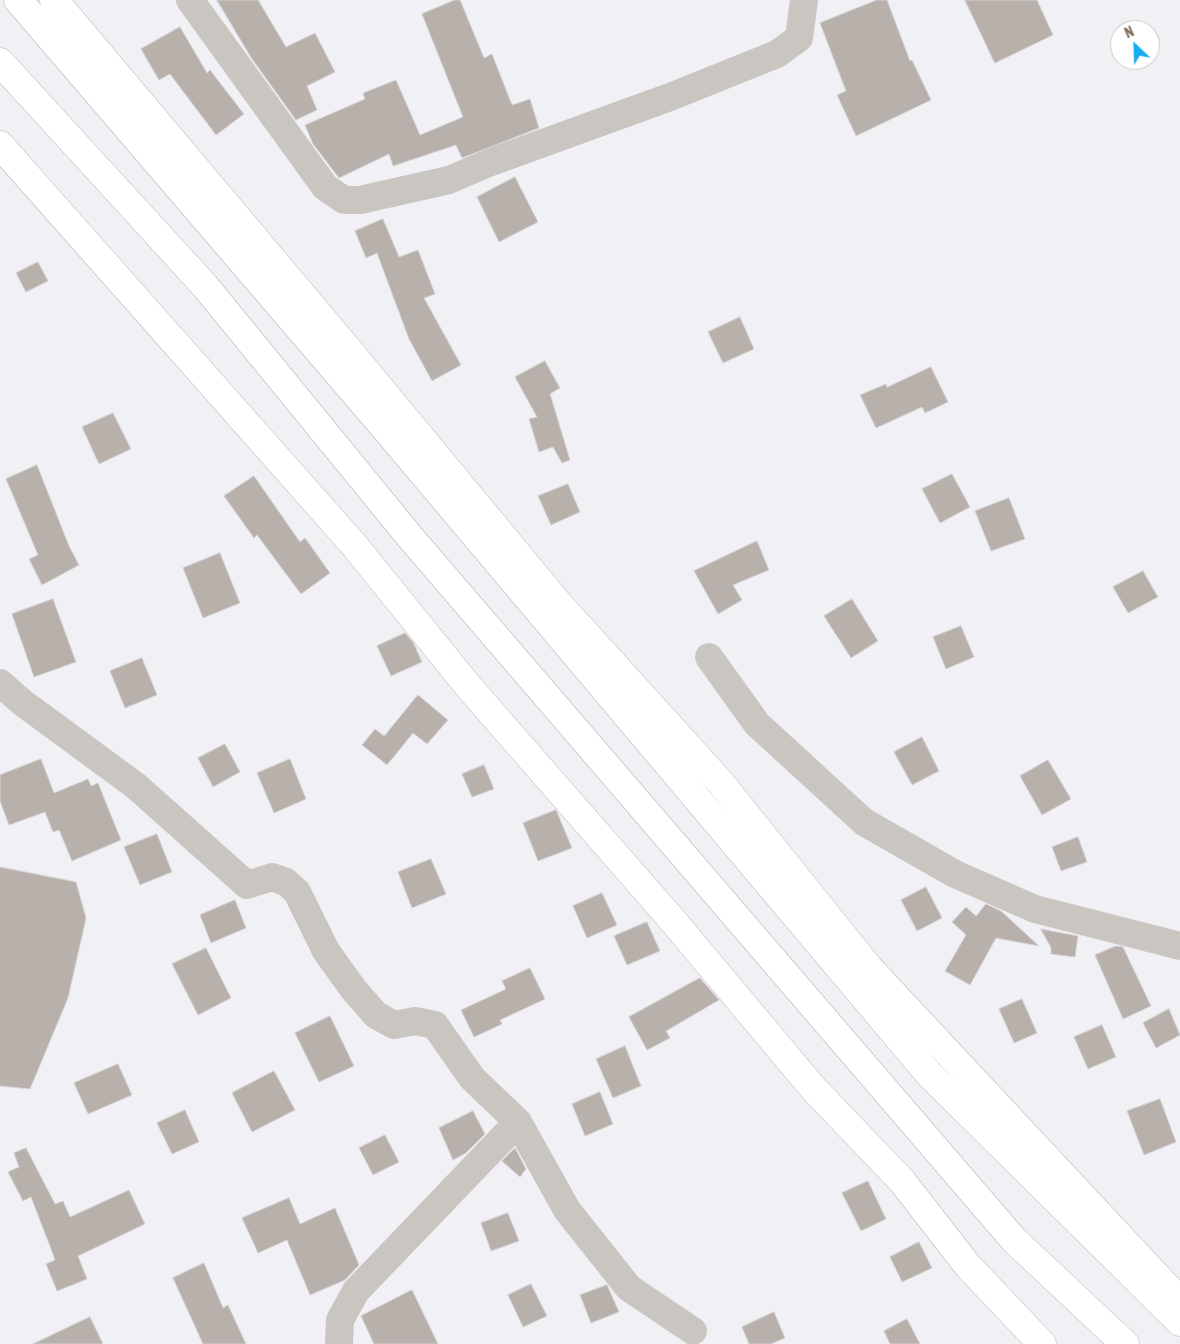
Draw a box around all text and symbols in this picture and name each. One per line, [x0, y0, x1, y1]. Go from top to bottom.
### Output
north arrow [1110, 20, 1160, 70]
text: N [1122, 23, 1136, 41]

